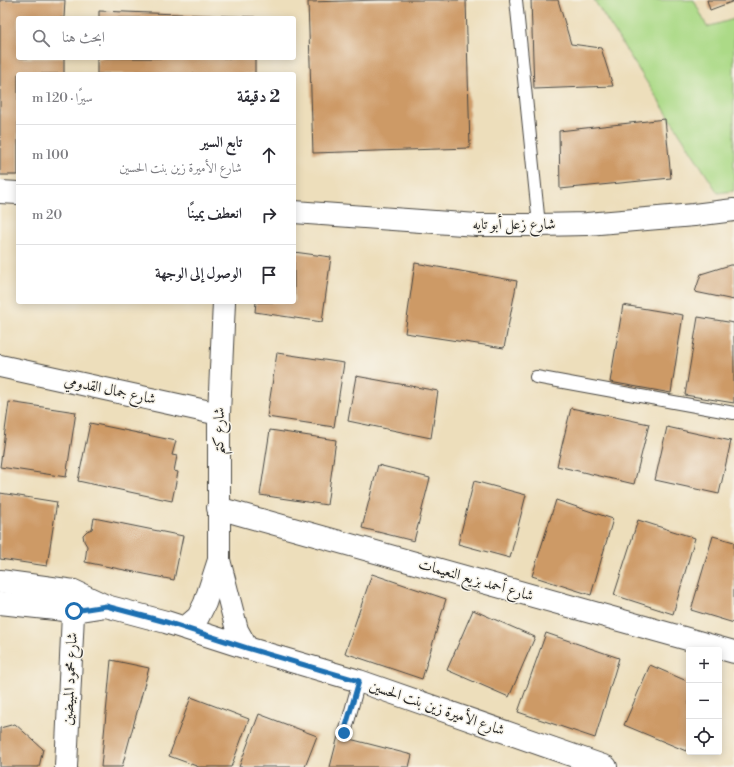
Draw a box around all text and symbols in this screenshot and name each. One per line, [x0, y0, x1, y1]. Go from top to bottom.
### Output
search box [16, 16, 296, 60]
icon: search [30, 27, 52, 49]
text: ابحث هنا [62, 28, 105, 47]
text: 2 دقيقة [237, 86, 280, 108]
text: سيرًا · 120 m [32, 90, 93, 106]
text: تابع السير [200, 133, 242, 152]
icon: ahead [258, 144, 280, 166]
text: 100 m [32, 147, 69, 163]
text: شارع الأميرة زين بنت الحسين [119, 160, 242, 176]
text: انعطف يمينًا [187, 204, 242, 223]
icon: right [258, 204, 280, 226]
text: 20 m [32, 207, 62, 223]
street label: شارع زعل أبو تايه [472, 213, 556, 237]
text: الوصول إلى الوجهة [155, 264, 242, 283]
icon: arrive [258, 264, 280, 286]
street label: شارع جمال القدومي [62, 371, 158, 412]
street label: شارع كتم [209, 407, 234, 455]
street label: شارع أحمد بزيع النعيمات [415, 553, 536, 609]
route start [65, 602, 83, 620]
street label: شارع محمود المبيضين [58, 632, 85, 726]
map controls [686, 647, 722, 755]
button: + [686, 647, 722, 683]
street label: شارع الأميرة زين بنت الحسين [366, 674, 508, 743]
button: − [686, 683, 722, 719]
button: locate [686, 719, 722, 755]
route end [335, 724, 353, 742]

